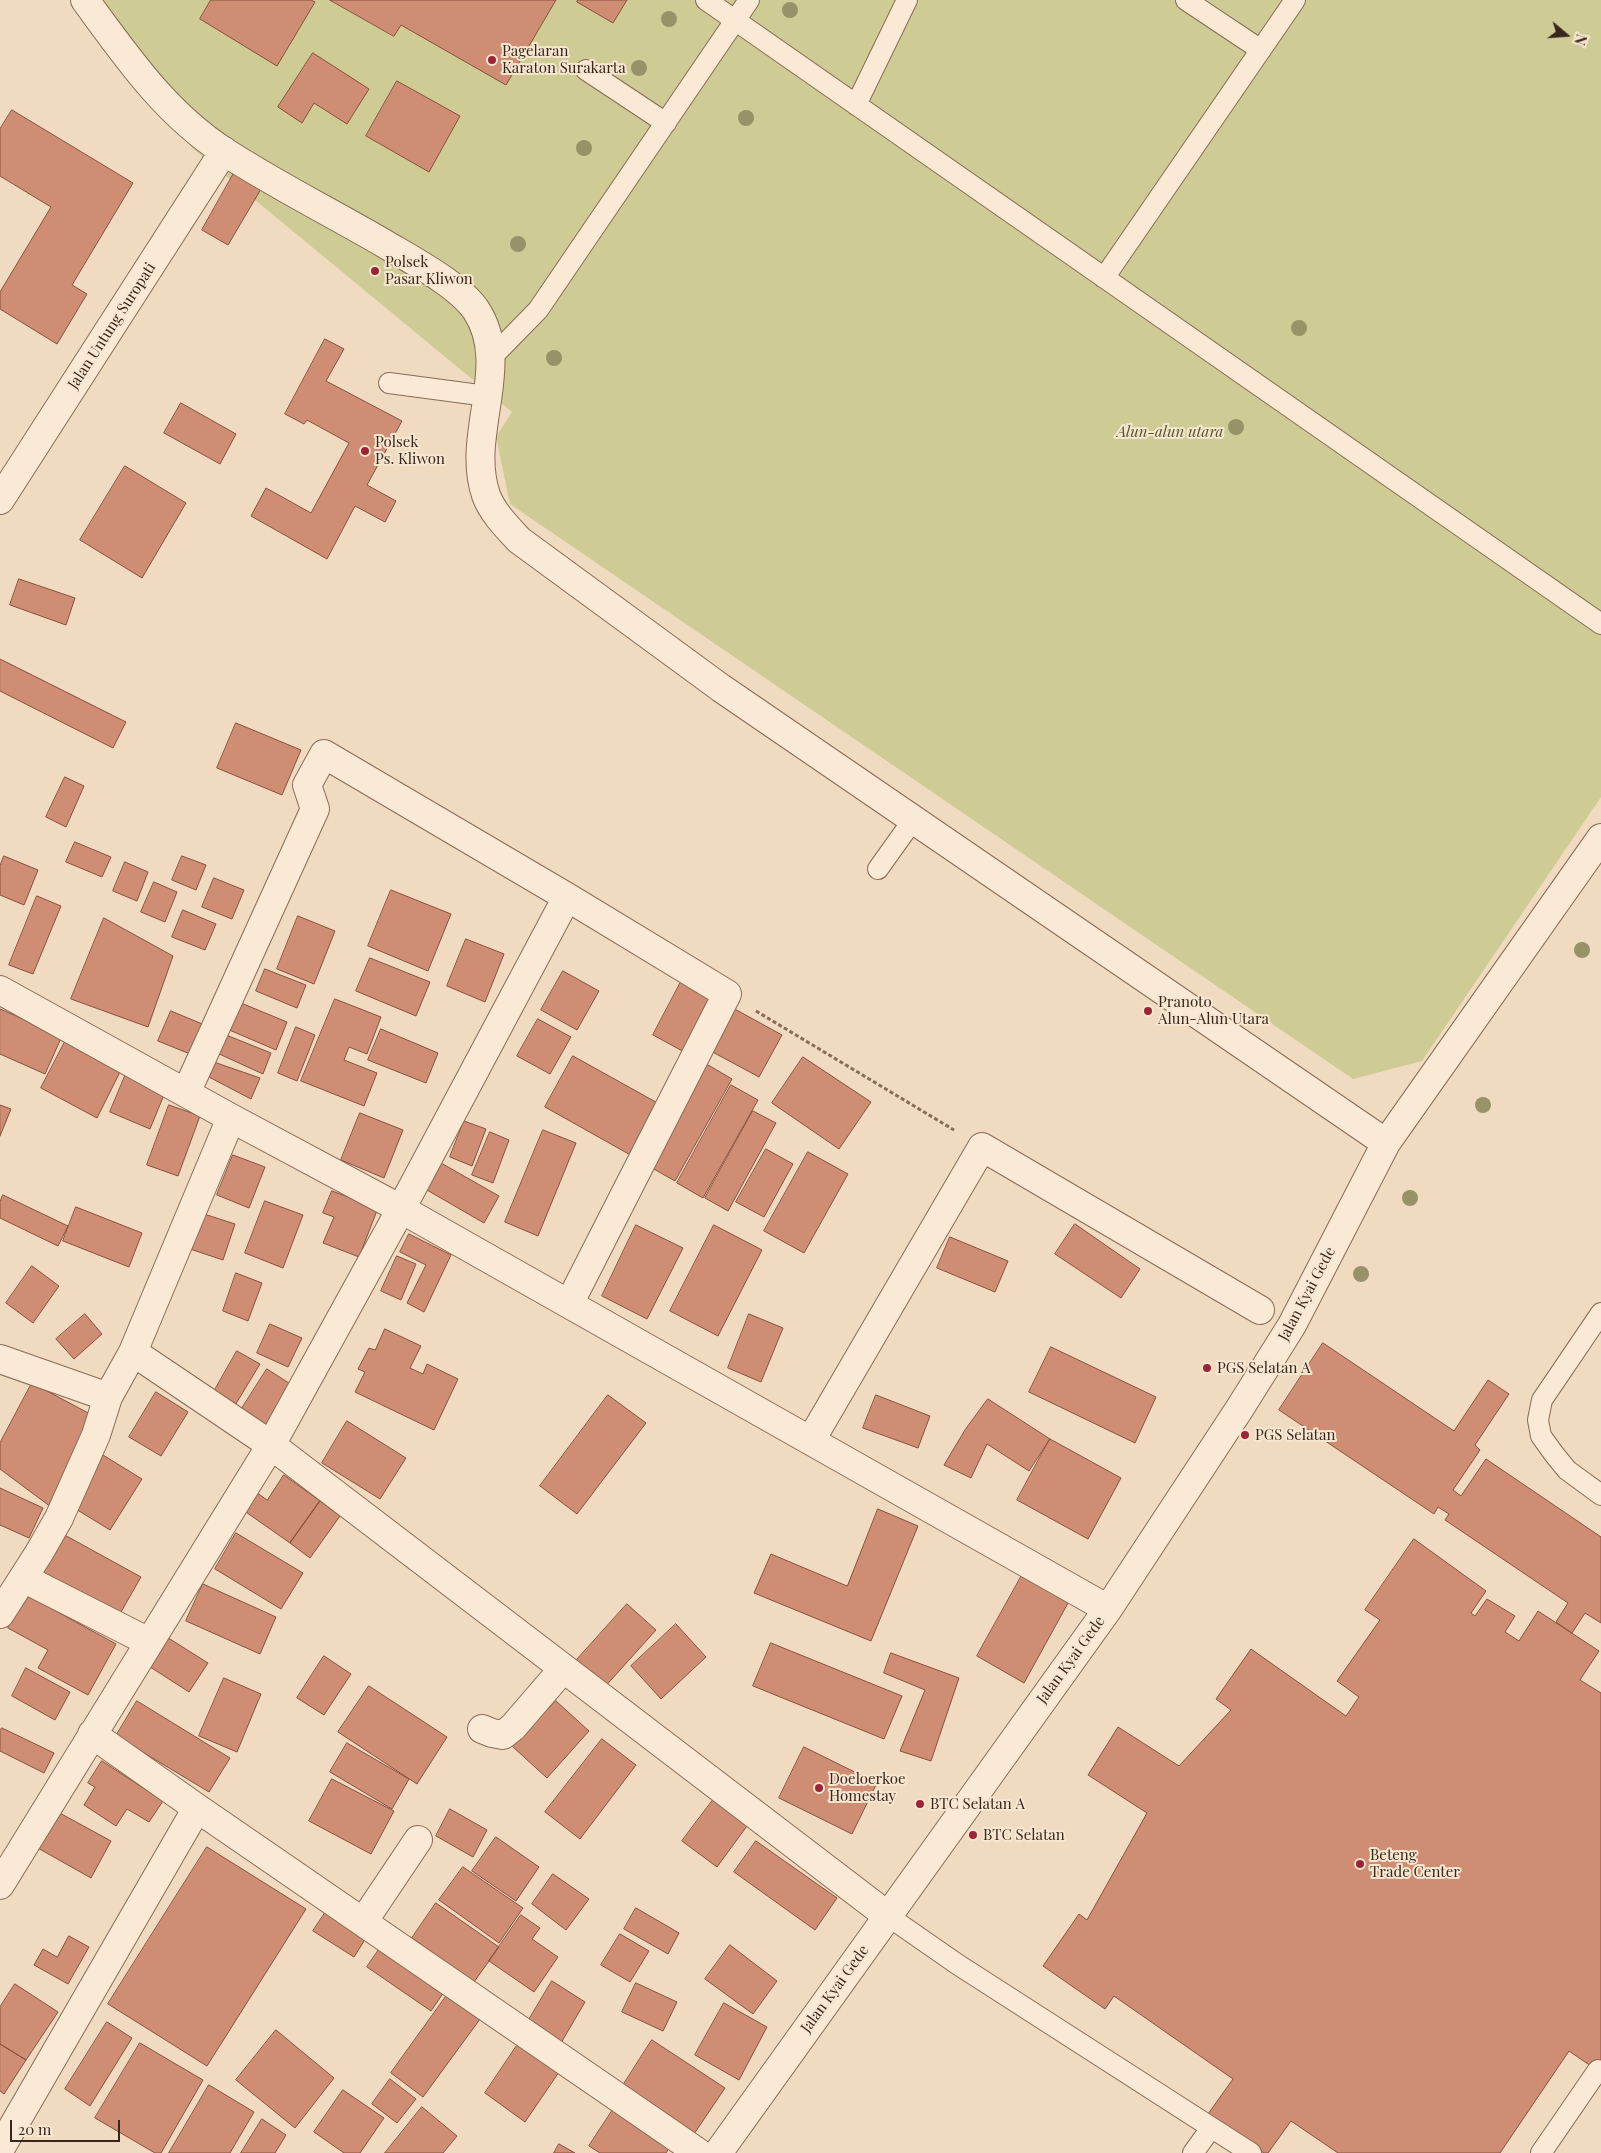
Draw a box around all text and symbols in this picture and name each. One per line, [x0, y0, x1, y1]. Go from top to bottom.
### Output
north arrow [1541, 10, 1591, 60]
text: N [1570, 32, 1591, 48]
place label: Pagelaran Karaton Surakarta [502, 42, 626, 77]
marker: Pagelaran Karaton Surakarta [486, 54, 498, 66]
place label: Polsek Pasar Kliwon [385, 253, 473, 288]
street label: Jalan Untung Suropati [64, 259, 160, 393]
marker: Polsek Pasar Kliwon [369, 265, 381, 277]
park label: Alun-alun utara [1117, 423, 1223, 441]
place label: Polsek Ps. Kliwon [375, 433, 445, 468]
marker: Polsek Ps. Kliwon [359, 445, 371, 457]
place label: Pranoto Alun-Alun Utara [1158, 993, 1269, 1028]
marker: Pranoto Alun-Alun Utara [1142, 1005, 1154, 1017]
street label: Jalan Kyai Gede [1275, 1244, 1339, 1344]
place label: PGS Selatan A [1217, 1359, 1311, 1377]
marker: PGS Selatan A [1201, 1362, 1213, 1374]
place label: PGS Selatan [1255, 1426, 1335, 1444]
marker: PGS Selatan [1239, 1429, 1251, 1441]
street label: Jalan Kyai Gede [1033, 1613, 1109, 1707]
place label: Doeloerkoe Homestay [829, 1770, 906, 1805]
marker: Doeloerkoe Homestay [813, 1782, 825, 1794]
place label: BTC Selatan A [930, 1795, 1025, 1813]
marker: BTC Selatan A [914, 1798, 926, 1810]
place label: BTC Selatan [983, 1826, 1065, 1844]
marker: BTC Selatan [967, 1829, 979, 1841]
place label: Beteng Trade Center [1370, 1846, 1460, 1881]
marker: Beteng Trade Center [1354, 1858, 1366, 1870]
street label: Jalan Kyai Gede [797, 1942, 873, 2036]
scale bar [12, 2110, 122, 2142]
text: 20 m [18, 2119, 51, 2139]

